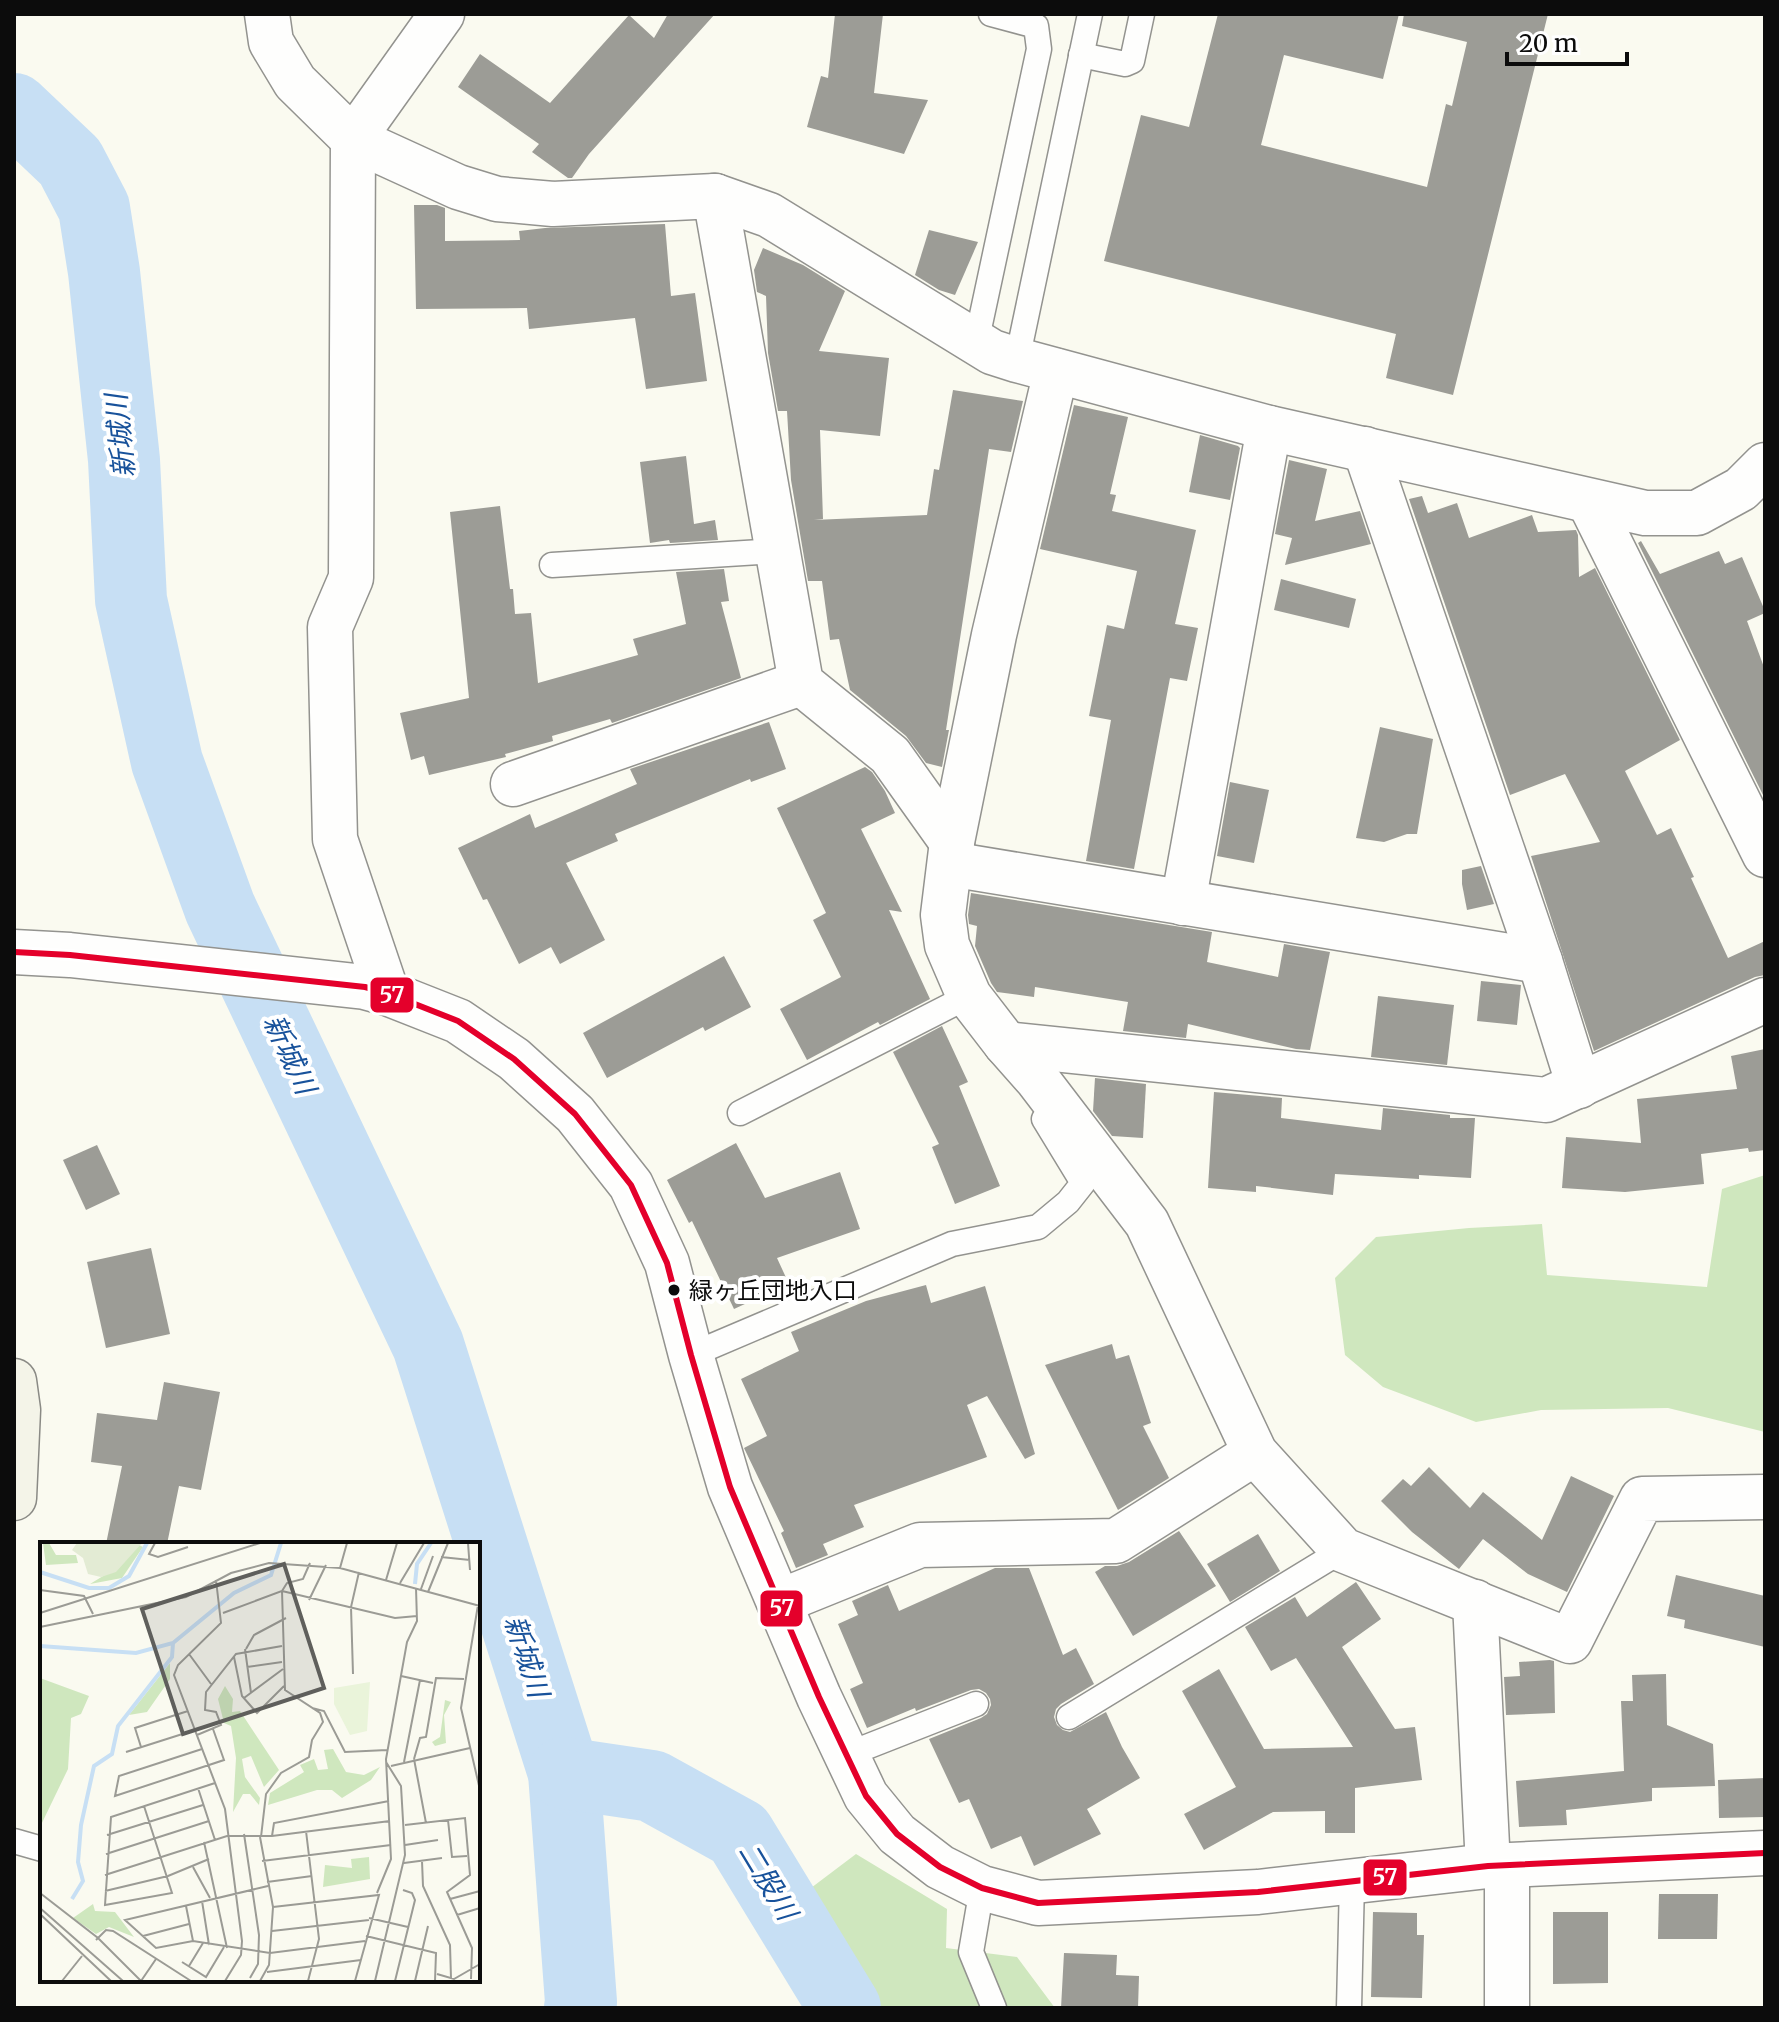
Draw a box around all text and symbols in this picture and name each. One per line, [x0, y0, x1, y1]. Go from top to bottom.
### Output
scale bar [1507, 16, 1627, 66]
text: 20 m [1519, 28, 1578, 59]
water label: 新城川 [97, 389, 142, 480]
line badge: 57 [369, 976, 415, 1014]
text: 57 [380, 981, 405, 1009]
water label: 新城川 [256, 1008, 325, 1102]
place label: 緑ヶ丘団地入口 [689, 1275, 857, 1306]
marker: 緑ヶ丘団地入口 [666, 1282, 682, 1298]
inset map [40, 1542, 480, 1982]
line badge: 57 [759, 1589, 804, 1628]
text: 57 [770, 1594, 795, 1622]
water label: 新城川 [497, 1610, 558, 1704]
water label: 二股川 [731, 1836, 807, 1929]
line badge: 57 [1362, 1858, 1408, 1897]
text: 57 [1373, 1863, 1398, 1891]

